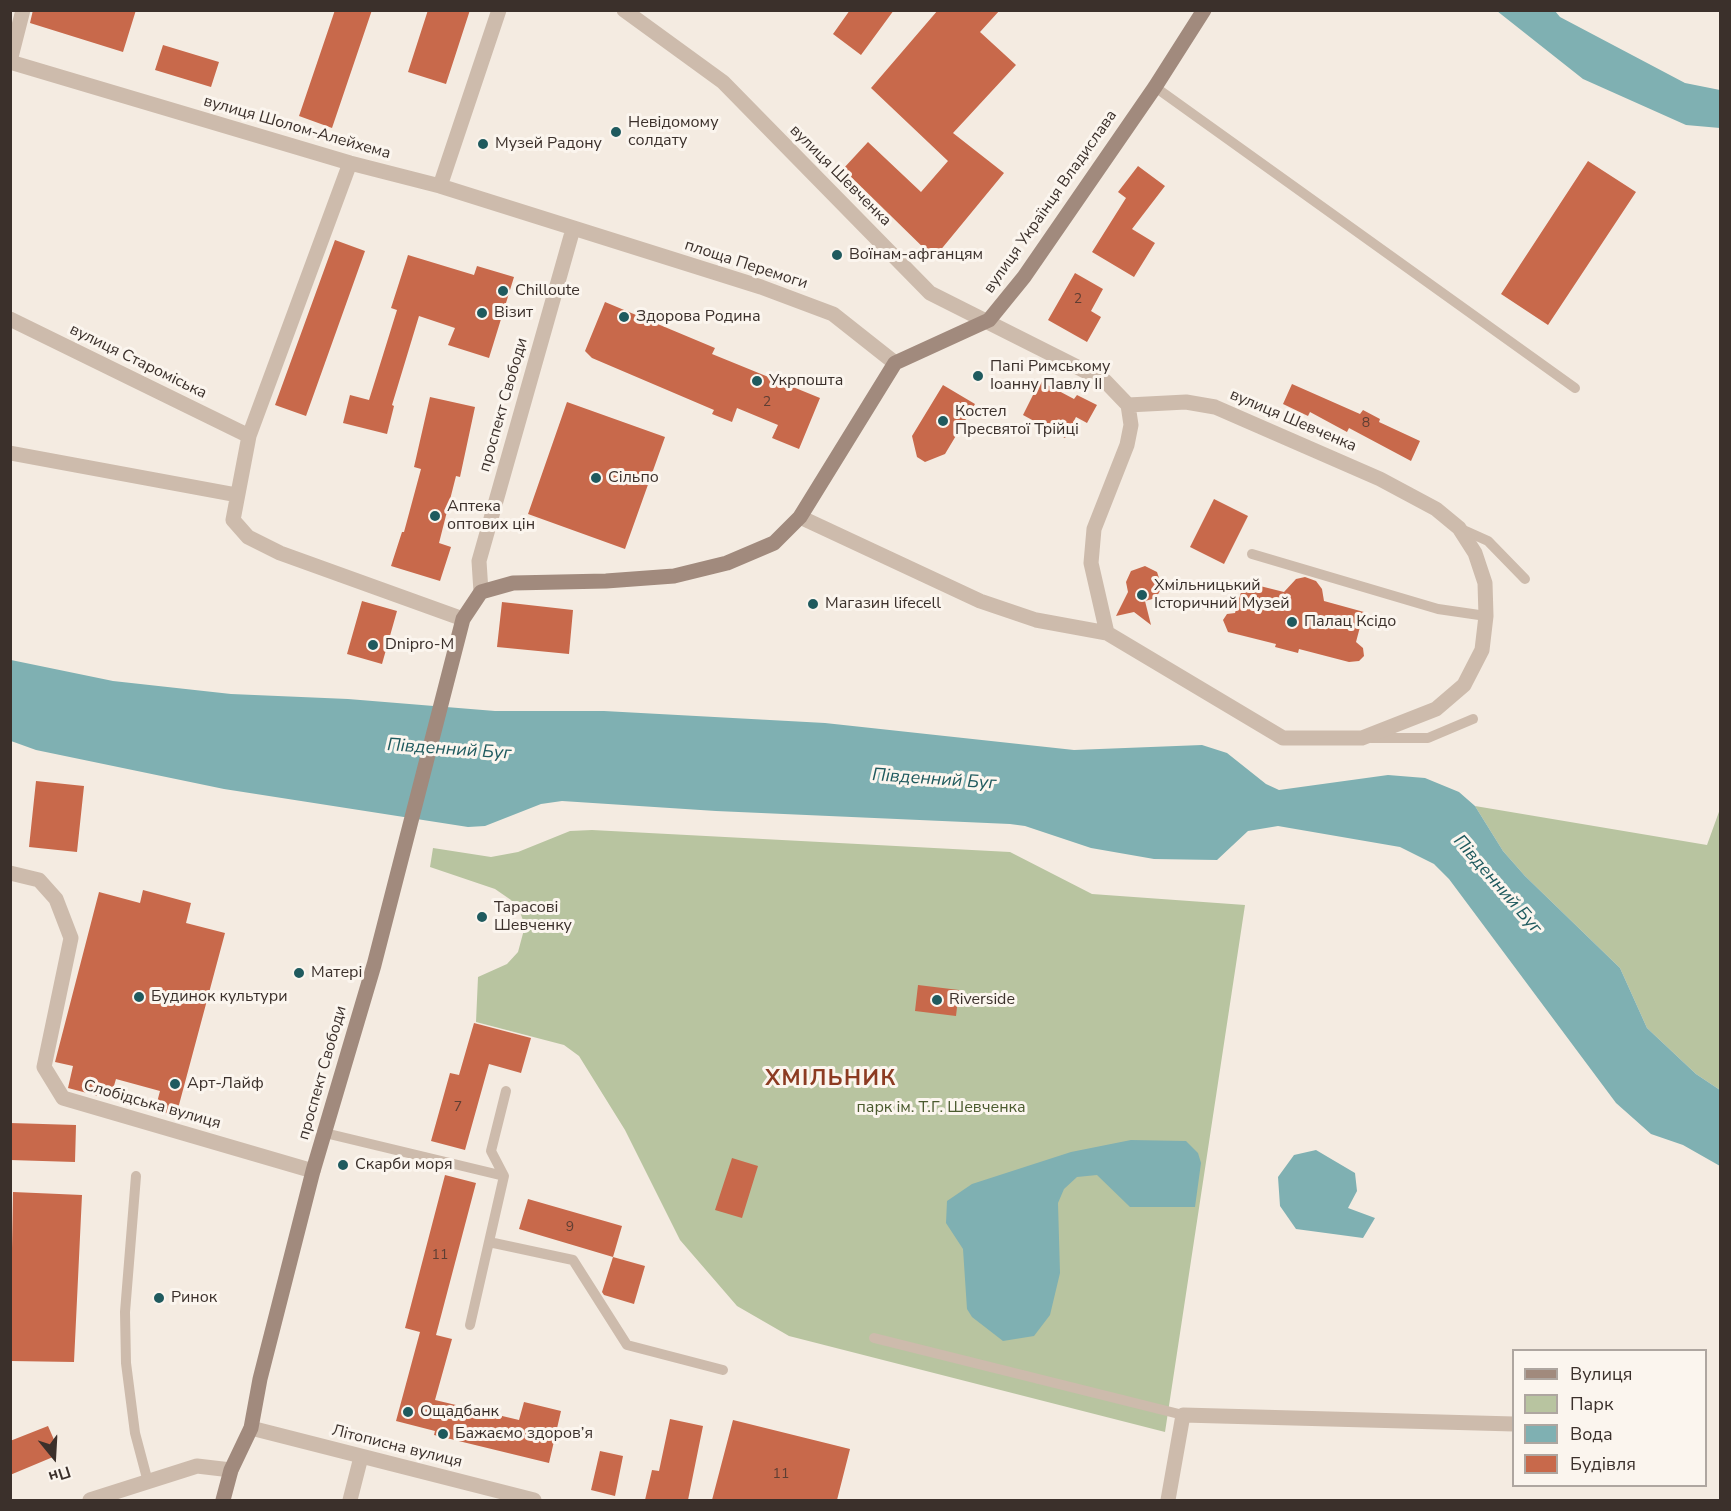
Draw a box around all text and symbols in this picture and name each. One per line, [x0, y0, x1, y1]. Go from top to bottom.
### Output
street label: вулиця Шолом-Алейхема [201, 92, 393, 164]
street label: вулиця Українця Владислава [980, 107, 1122, 297]
place label: Невідомому солдату [628, 113, 719, 151]
street label: вулиця Шевченка [785, 121, 895, 231]
marker: Невідомому солдату [609, 125, 623, 139]
place label: Музей Радону [495, 134, 602, 154]
marker: Музей Радону [476, 137, 490, 151]
street label: площа Перемоги [682, 236, 810, 294]
place label: Воїнам-афганцям [849, 245, 983, 265]
marker: Воїнам-афганцям [830, 248, 844, 262]
place label: Chilloute [515, 281, 580, 301]
marker: Chilloute [496, 284, 510, 298]
house number: 2 [1074, 292, 1082, 308]
place label: Візит [494, 303, 533, 323]
marker: Візит [475, 306, 489, 320]
place label: Здорова Родина [636, 307, 761, 327]
marker: Здорова Родина [617, 310, 631, 324]
street label: вулиця Староміська [66, 320, 210, 404]
street label: проспект Свободи [476, 336, 532, 474]
place label: Папі Римському Іоанну Павлу ІІ [990, 357, 1110, 395]
marker: Папі Римському Іоанну Павлу ІІ [971, 369, 985, 383]
place label: Укрпошта [769, 371, 843, 391]
marker: Укрпошта [750, 374, 764, 388]
street label: вулиця Шевченка [1227, 386, 1359, 456]
house number: 2 [763, 395, 771, 411]
place label: Костел Пресвятої Трійці [955, 402, 1079, 440]
marker: Костел Пресвятої Трійці [936, 414, 950, 428]
house number: 8 [1362, 416, 1370, 432]
place label: Сільпо [608, 468, 659, 488]
marker: Сільпо [589, 471, 603, 485]
place label: Аптека оптових цін [447, 497, 535, 535]
marker: Аптека оптових цін [428, 509, 442, 523]
place label: Хмільницький Історичний Музей [1154, 576, 1290, 614]
marker: Хмільницький Історичний Музей [1135, 588, 1149, 602]
place label: Магазин lifecell [825, 594, 941, 614]
marker: Магазин lifecell [806, 597, 820, 611]
place label: Палац Ксідо [1304, 612, 1396, 632]
marker: Палац Ксідо [1285, 615, 1299, 629]
place label: Dnipro-M [385, 635, 454, 655]
marker: Dnipro-M [366, 638, 380, 652]
water label: Південний Буг [386, 735, 512, 765]
water label: Південний Буг [871, 765, 997, 795]
water label: Південний Буг [1448, 831, 1546, 939]
place label: Тарасові Шевченку [494, 898, 572, 936]
marker: Тарасові Шевченку [475, 910, 489, 924]
place label: Матері [311, 963, 362, 983]
marker: Матері [292, 966, 306, 980]
place label: Будинок культури [151, 987, 288, 1007]
marker: Будинок культури [132, 990, 146, 1004]
place label: Riverside [949, 990, 1015, 1010]
marker: Riverside [930, 993, 944, 1007]
street label: проспект Свободи [295, 1004, 351, 1142]
district label: ХМІЛЬНИК [765, 1067, 897, 1093]
place label: Арт-Лайф [187, 1074, 264, 1094]
street label: Слобідська вулиця [81, 1076, 223, 1134]
marker: Арт-Лайф [168, 1077, 182, 1091]
park label: парк ім. Т.Г. Шевченка [856, 1098, 1026, 1118]
house number: 7 [454, 1100, 462, 1116]
place label: Скарби моря [355, 1155, 453, 1175]
marker: Скарби моря [336, 1158, 350, 1172]
house number: 9 [566, 1220, 574, 1236]
house number: 11 [432, 1248, 448, 1264]
place label: Ринок [171, 1288, 217, 1308]
marker: Ринок [152, 1291, 166, 1305]
legend [1512, 1349, 1707, 1487]
text: Вулиця [1570, 1362, 1632, 1386]
text: Парк [1570, 1392, 1613, 1416]
place label: Ощадбанк [420, 1402, 499, 1422]
marker: Ощадбанк [401, 1405, 415, 1419]
street label: Літописна вулиця [330, 1422, 464, 1472]
text: Вода [1570, 1422, 1613, 1446]
place label: Бажаємо здоров’я [455, 1424, 593, 1444]
north arrow [24, 1427, 84, 1487]
marker: Бажаємо здоров’я [436, 1427, 450, 1441]
text: Будівля [1570, 1452, 1636, 1476]
text: Пн [46, 1460, 73, 1488]
house number: 11 [773, 1467, 789, 1483]

